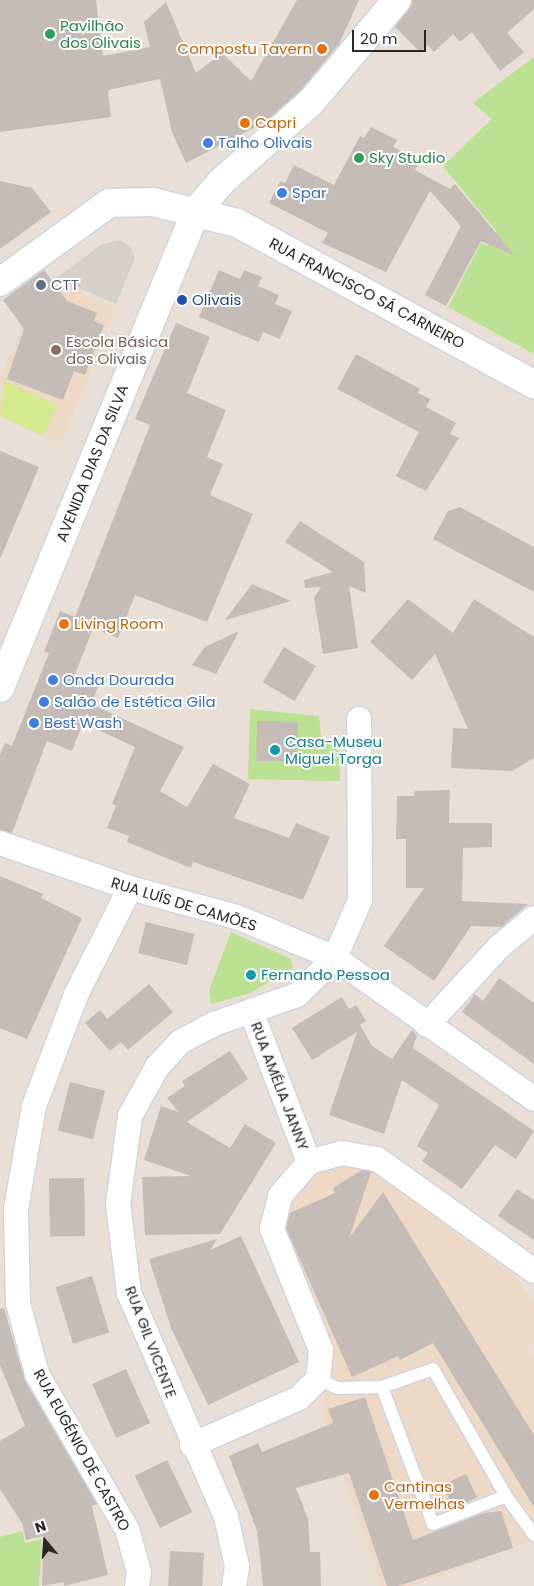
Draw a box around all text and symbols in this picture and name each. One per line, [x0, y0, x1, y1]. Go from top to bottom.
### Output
place label: Pavilhão dos Olivais [60, 16, 141, 51]
scale bar [354, 20, 428, 52]
marker: Pavilhão dos Olivais [44, 28, 56, 40]
text: 20 m [360, 28, 398, 49]
place label: Compostu Tavern [178, 40, 312, 58]
marker: Compostu Tavern [316, 43, 328, 55]
place label: Capri [255, 114, 296, 132]
marker: Capri [239, 117, 251, 129]
place label: Talho Olivais [218, 134, 312, 152]
marker: Talho Olivais [202, 137, 214, 149]
place label: Sky Studio [369, 149, 445, 167]
marker: Sky Studio [353, 152, 365, 164]
place label: Spar [292, 184, 327, 202]
marker: Spar [276, 187, 288, 199]
street label: RUA FRANCISCO SÁ CARNEIRO [266, 234, 468, 352]
place label: CTT [51, 276, 79, 294]
marker: CTT [35, 279, 47, 291]
place label: Olivais [192, 291, 241, 309]
marker: Olivais [176, 294, 188, 306]
place label: Escola Básica dos Olivais [66, 332, 168, 367]
marker: Escola Básica dos Olivais [50, 344, 62, 356]
street label: AVENIDA DIAS DA SILVA [52, 382, 132, 544]
place label: Living Room [74, 615, 164, 633]
marker: Living Room [58, 618, 70, 630]
place label: Onda Dourada [63, 671, 174, 689]
marker: Onda Dourada [47, 674, 59, 686]
place label: Salão de Estética Gila [54, 693, 216, 711]
marker: Salão de Estética Gila [38, 696, 50, 708]
place label: Best Wash [44, 714, 122, 732]
marker: Best Wash [28, 717, 40, 729]
place label: Casa-Museu Miguel Torga [285, 732, 382, 767]
marker: Casa-Museu Miguel Torga [269, 744, 281, 756]
street label: RUA LUÍS DE CAMÕES [109, 873, 259, 935]
place label: Fernando Pessoa [261, 966, 390, 984]
marker: Fernando Pessoa [245, 969, 257, 981]
street label: RUA AMÉLIA JANNY [247, 1019, 313, 1153]
street label: RUA GIL VICENTE [121, 1283, 181, 1401]
street label: RUA EUGÉNIO DE CASTRO [30, 1366, 134, 1534]
place label: Cantinas Vermelhas [384, 1477, 465, 1512]
marker: Cantinas Vermelhas [368, 1489, 380, 1501]
north arrow [20, 1516, 70, 1566]

